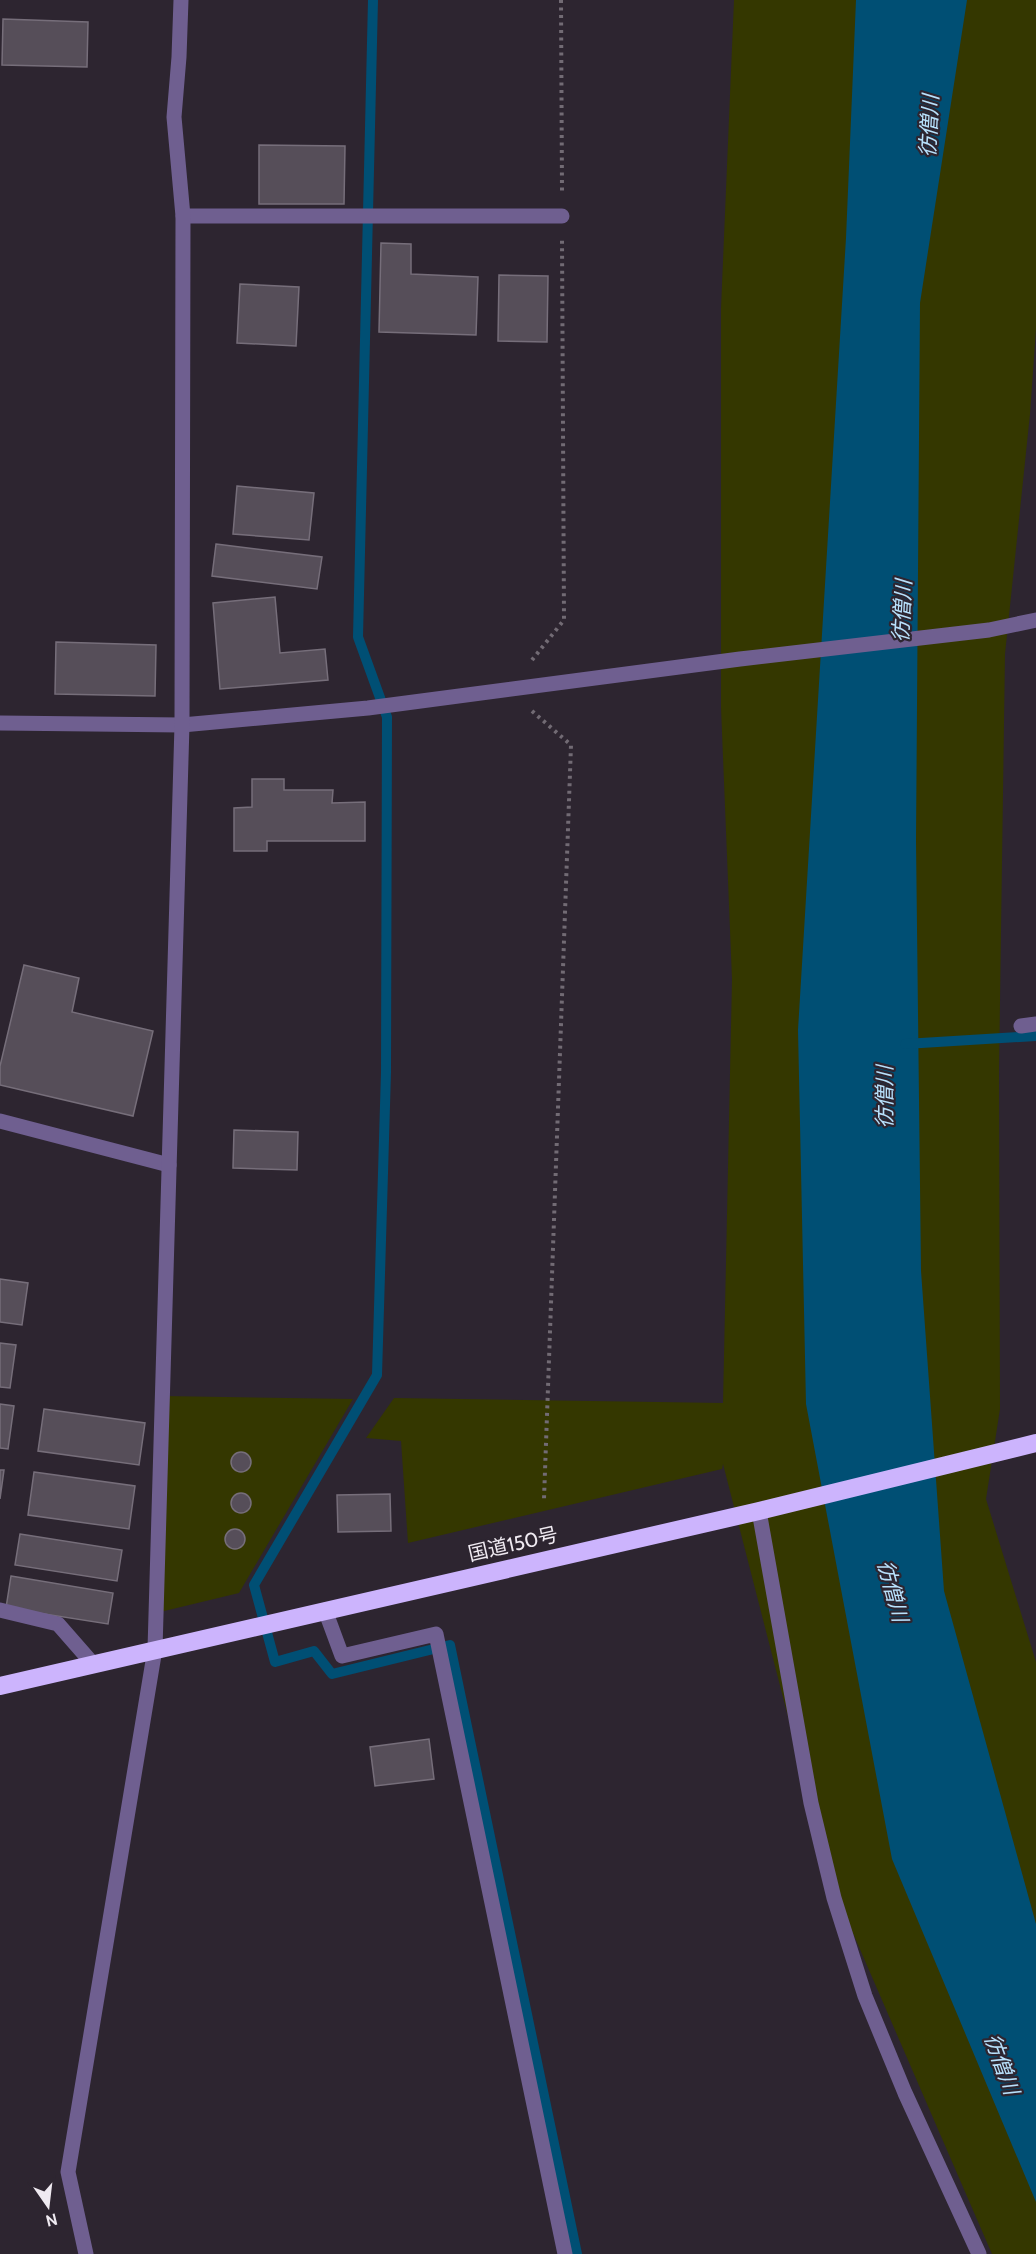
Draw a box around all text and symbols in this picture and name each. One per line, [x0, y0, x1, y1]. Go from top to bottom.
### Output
water label: 彷僧川 [915, 92, 943, 158]
water label: 彷僧川 [888, 577, 916, 643]
water label: 彷僧川 [872, 1064, 897, 1129]
street label: 国道150号 [466, 1522, 560, 1566]
water label: 彷僧川 [873, 1557, 914, 1627]
water label: 彷僧川 [979, 2030, 1025, 2100]
north arrow [18, 2176, 78, 2236]
text: N [44, 2209, 59, 2231]

